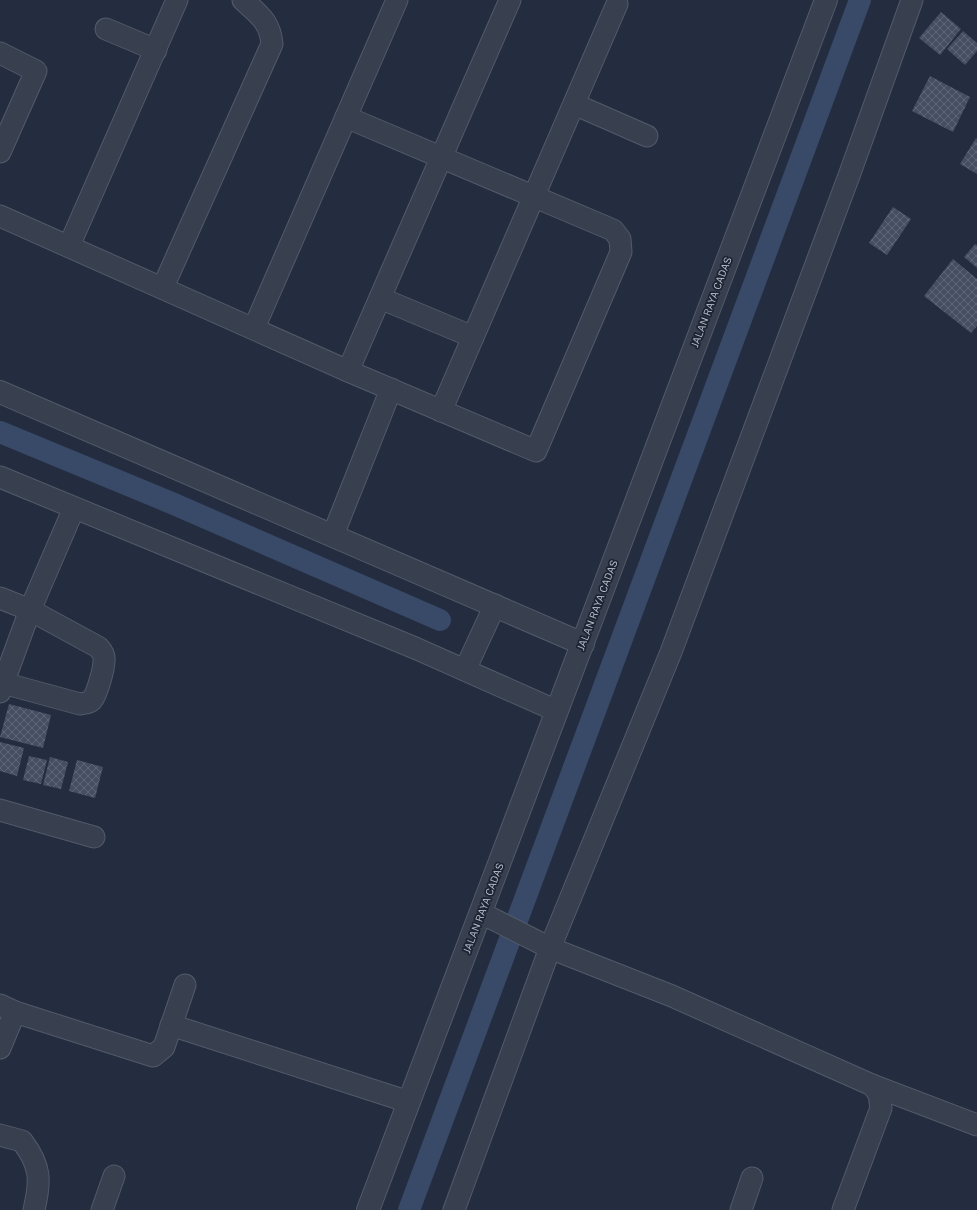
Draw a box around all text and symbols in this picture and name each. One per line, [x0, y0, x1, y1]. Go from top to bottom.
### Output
street label: JALAN RAYA CADAS [688, 255, 734, 349]
street label: JALAN RAYA CADAS [574, 558, 620, 652]
street label: JALAN RAYA CADAS [460, 861, 506, 955]

